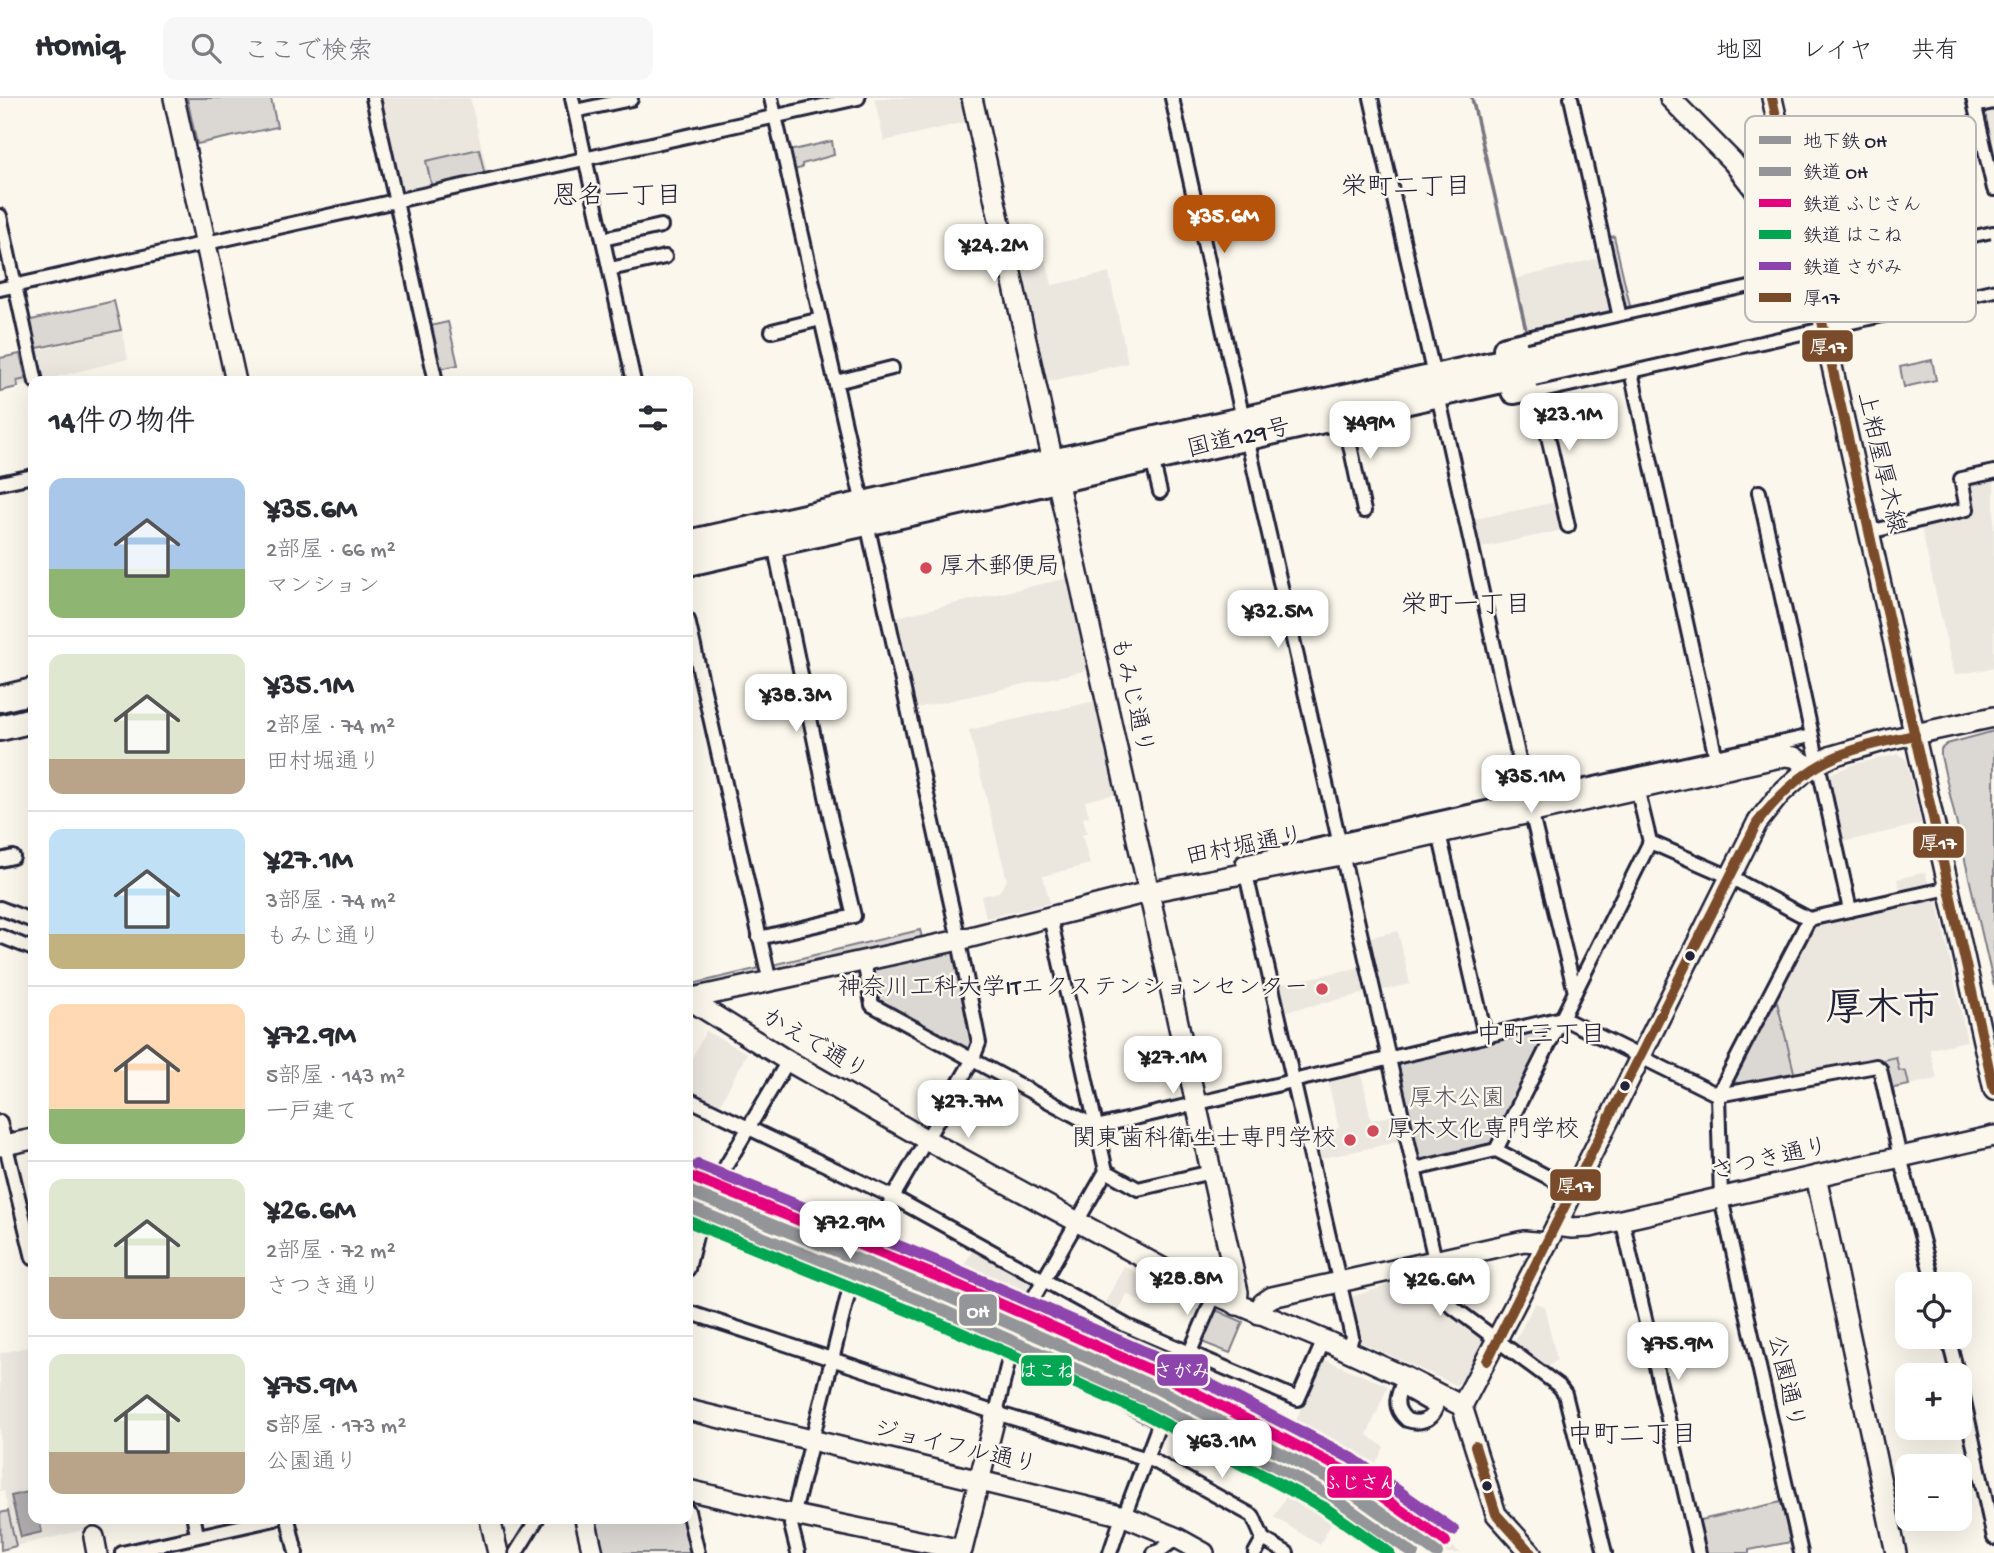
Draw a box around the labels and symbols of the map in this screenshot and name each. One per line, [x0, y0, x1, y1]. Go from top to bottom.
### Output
legend [1745, 116, 1976, 322]
text: 地下鉄 OH [1803, 132, 1887, 155]
text: 鉄道 OH [1803, 162, 1868, 186]
district label: 栄町二丁目 [1341, 173, 1471, 205]
district label: 恩名一丁目 [552, 182, 682, 214]
text: 鉄道 ふじさん [1803, 194, 1922, 218]
pin: ¥35.6M [1167, 195, 1281, 255]
pin: ¥24.2M [937, 225, 1051, 284]
text: 鉄道 はこね [1803, 225, 1903, 249]
text: 鉄道 さがみ [1803, 257, 1903, 281]
text: 厚17 [1803, 289, 1841, 312]
line badge: 厚17 [1801, 329, 1854, 363]
text: 厚17 [1810, 338, 1847, 361]
street label: 上粕屋厚木線 [1849, 389, 1910, 536]
pin: ¥23.1M [1512, 394, 1626, 453]
pin: ¥49M [1329, 402, 1411, 461]
street label: 国道129号 [1184, 413, 1294, 466]
place label: 厚木郵便局 [940, 553, 1060, 583]
marker: 厚木郵便局 [918, 560, 934, 576]
pin: ¥32.5M [1221, 590, 1335, 650]
district label: 栄町一丁目 [1401, 591, 1531, 623]
street label: もみじ通り [1102, 634, 1158, 758]
pin: ¥38.3M [739, 674, 853, 734]
pin: ¥35.1M [1474, 756, 1588, 815]
street label: 田村堀通り [1183, 822, 1307, 874]
line badge: 厚17 [1912, 825, 1965, 859]
text: 厚17 [1920, 834, 1957, 857]
unlabelled marker [1683, 949, 1697, 963]
place label: 神奈川工科大学ITエクステンションセンター [837, 974, 1308, 1004]
marker: 神奈川工科大学ITエクステンションセンター [1314, 981, 1330, 997]
district label: 厚木市 [1826, 987, 1940, 1034]
street label: かえで通り [756, 1004, 872, 1088]
district label: 中町三丁目 [1476, 1020, 1606, 1053]
pin: ¥27.1M [1116, 1037, 1230, 1096]
unlabelled marker [1618, 1079, 1632, 1093]
pin: ¥27.7M [911, 1080, 1025, 1140]
park label: 厚木公園 [1409, 1085, 1505, 1115]
place label: 厚木文化専門学校 [1387, 1116, 1579, 1146]
marker: 厚木文化専門学校 [1365, 1123, 1381, 1139]
place label: 関東歯科衛生士専門学校 [1072, 1125, 1336, 1155]
marker: 関東歯科衛生士専門学校 [1342, 1132, 1358, 1148]
street label: さつき通り [1708, 1133, 1832, 1189]
line badge: 厚17 [1549, 1168, 1602, 1202]
text: 厚17 [1557, 1177, 1594, 1200]
pin: ¥72.9M [793, 1202, 907, 1261]
pin: ¥28.8M [1130, 1258, 1244, 1317]
pin: ¥26.6M [1383, 1258, 1497, 1318]
line badge: OH [958, 1293, 998, 1327]
text: OH [967, 1302, 990, 1325]
pin: ¥75.9M [1621, 1322, 1735, 1382]
street label: 公園通り [1759, 1332, 1809, 1432]
line badge: さがみ [1156, 1353, 1209, 1387]
line badge: はこね [1020, 1354, 1073, 1387]
text: はこね [1018, 1362, 1076, 1385]
text: さがみ [1153, 1362, 1211, 1385]
street label: ジョイフル通り [870, 1416, 1040, 1482]
pin: ¥63.1M [1165, 1420, 1279, 1480]
district label: 中町二丁目 [1567, 1420, 1697, 1453]
line badge: ふじさん [1326, 1465, 1393, 1499]
text: ふじさん [1322, 1474, 1398, 1497]
unlabelled marker [1480, 1479, 1494, 1493]

